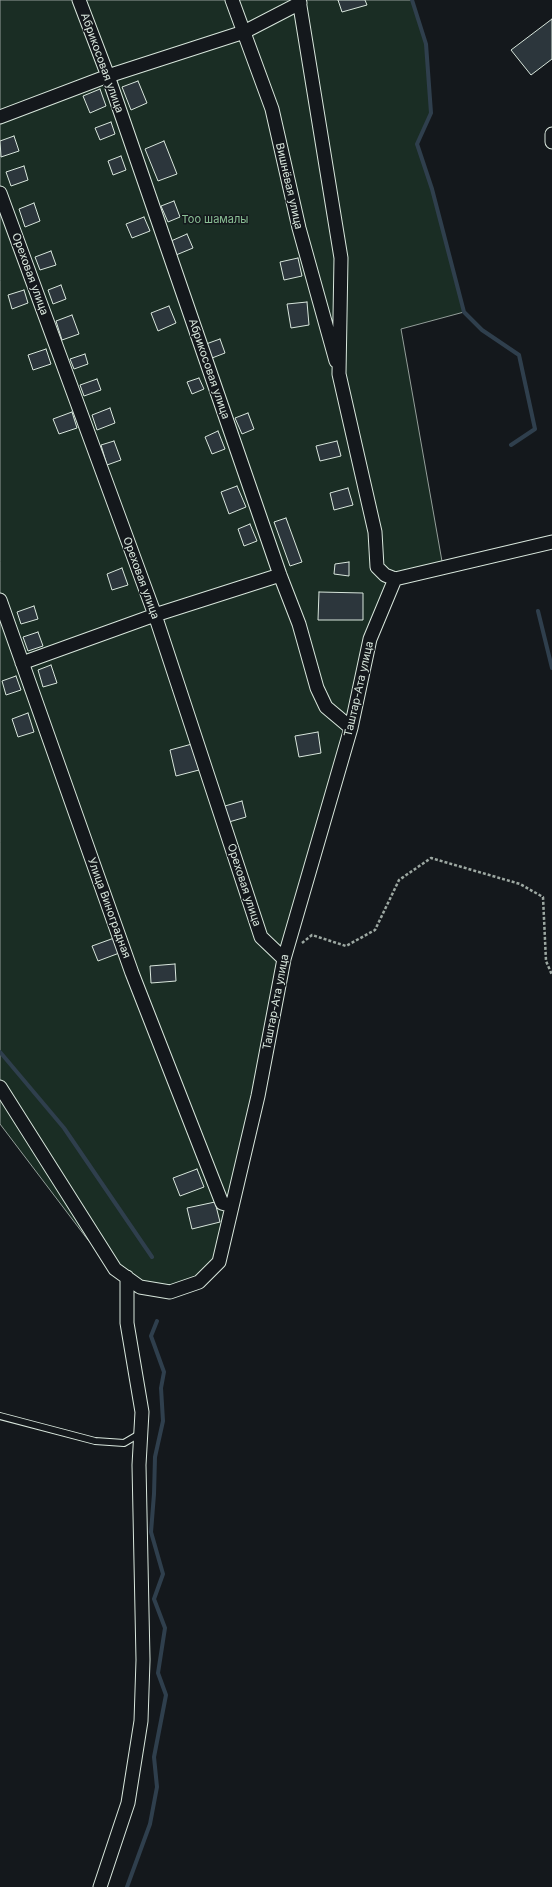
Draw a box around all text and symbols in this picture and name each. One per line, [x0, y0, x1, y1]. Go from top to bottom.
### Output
street label: Абрикосовая улица [78, 11, 126, 115]
street label: Вишнёвая улица [273, 141, 305, 231]
park label: Тоо шамалы [182, 213, 248, 227]
street label: Ореховая улица [9, 231, 51, 317]
street label: Абрикосовая улица [186, 317, 232, 421]
street label: Ореховая улица [120, 535, 162, 621]
street label: Таштар-Ата улица [342, 640, 376, 738]
street label: Ореховая улица [224, 842, 264, 928]
street label: Улица Виноградная [85, 856, 133, 960]
street label: Таштар-Ата улица [260, 953, 292, 1051]

